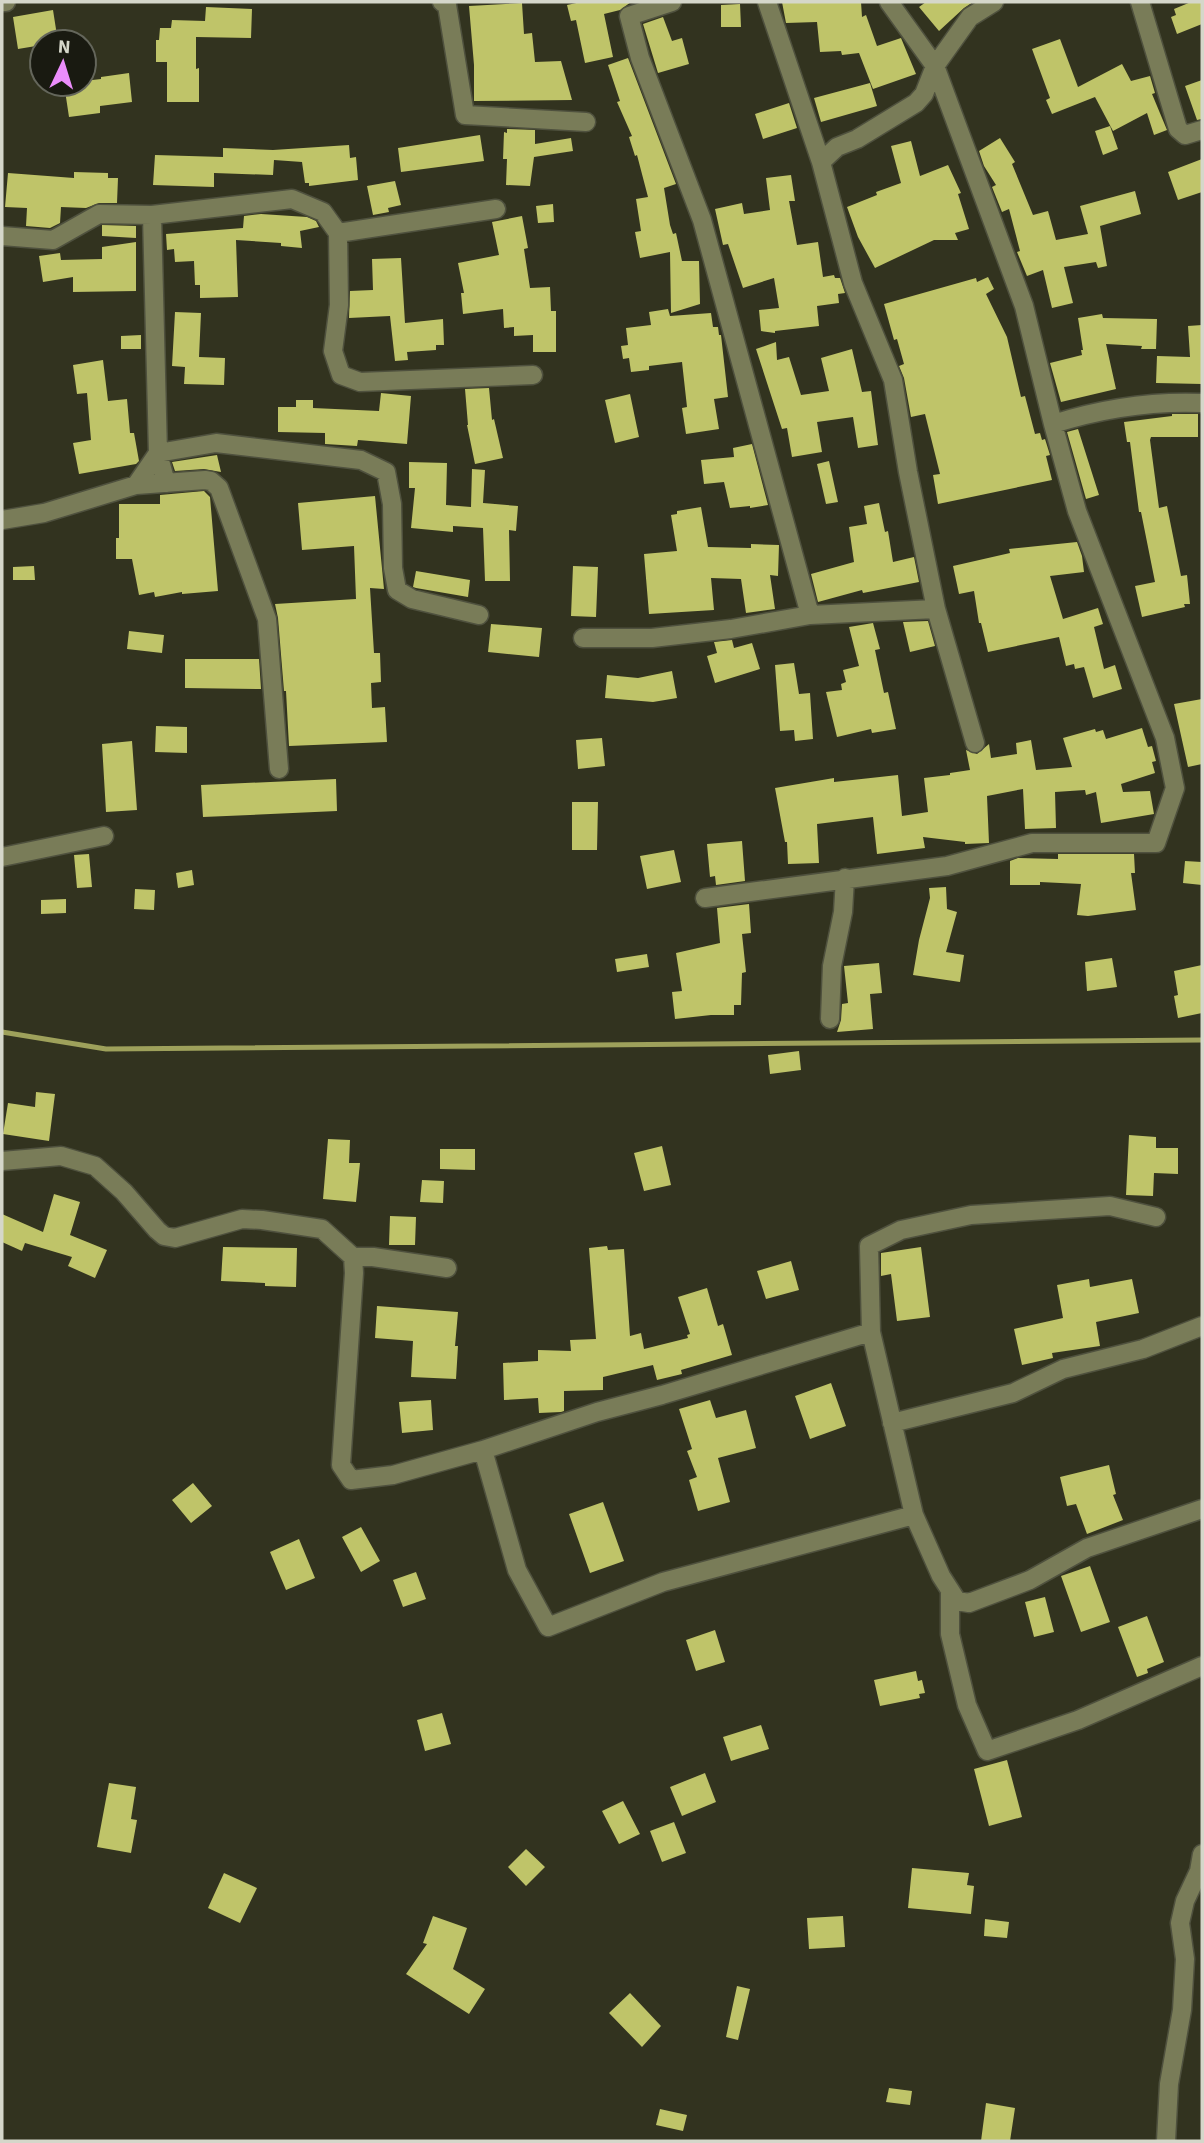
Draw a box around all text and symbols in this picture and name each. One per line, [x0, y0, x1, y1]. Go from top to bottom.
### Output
north arrow [28, 28, 98, 98]
text: N [57, 34, 71, 61]

